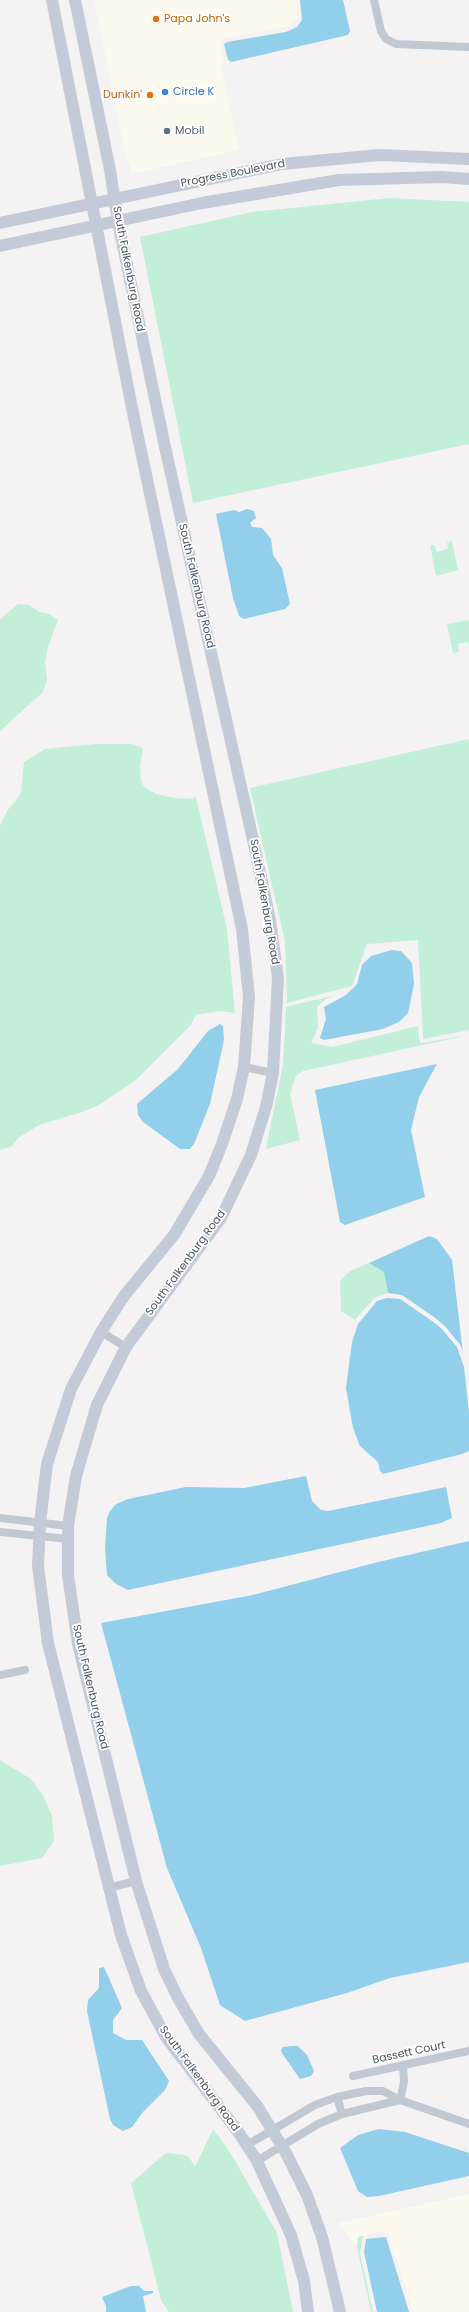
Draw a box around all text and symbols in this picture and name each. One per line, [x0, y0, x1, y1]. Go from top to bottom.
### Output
place label: Papa John's [164, 12, 230, 26]
marker: Papa John's [151, 14, 161, 24]
place label: Circle K [173, 85, 214, 99]
marker: Circle K [160, 87, 170, 97]
place label: Dunkin' [103, 88, 142, 102]
marker: Dunkin' [145, 90, 155, 100]
place label: Mobil [175, 124, 204, 138]
marker: Mobil [162, 126, 172, 136]
street label: Progress Boulevard [180, 157, 286, 191]
street label: South Falkenburg Road [109, 205, 147, 333]
street label: South Falkenburg Road [175, 523, 217, 649]
street label: South Falkenburg Road [246, 838, 282, 966]
street label: South Falkenburg Road [143, 1208, 229, 1318]
street label: South Falkenburg Road [69, 1624, 111, 1750]
street label: South Falkenburg Road [156, 2024, 242, 2134]
street label: Bassett Court [371, 2039, 447, 2067]

